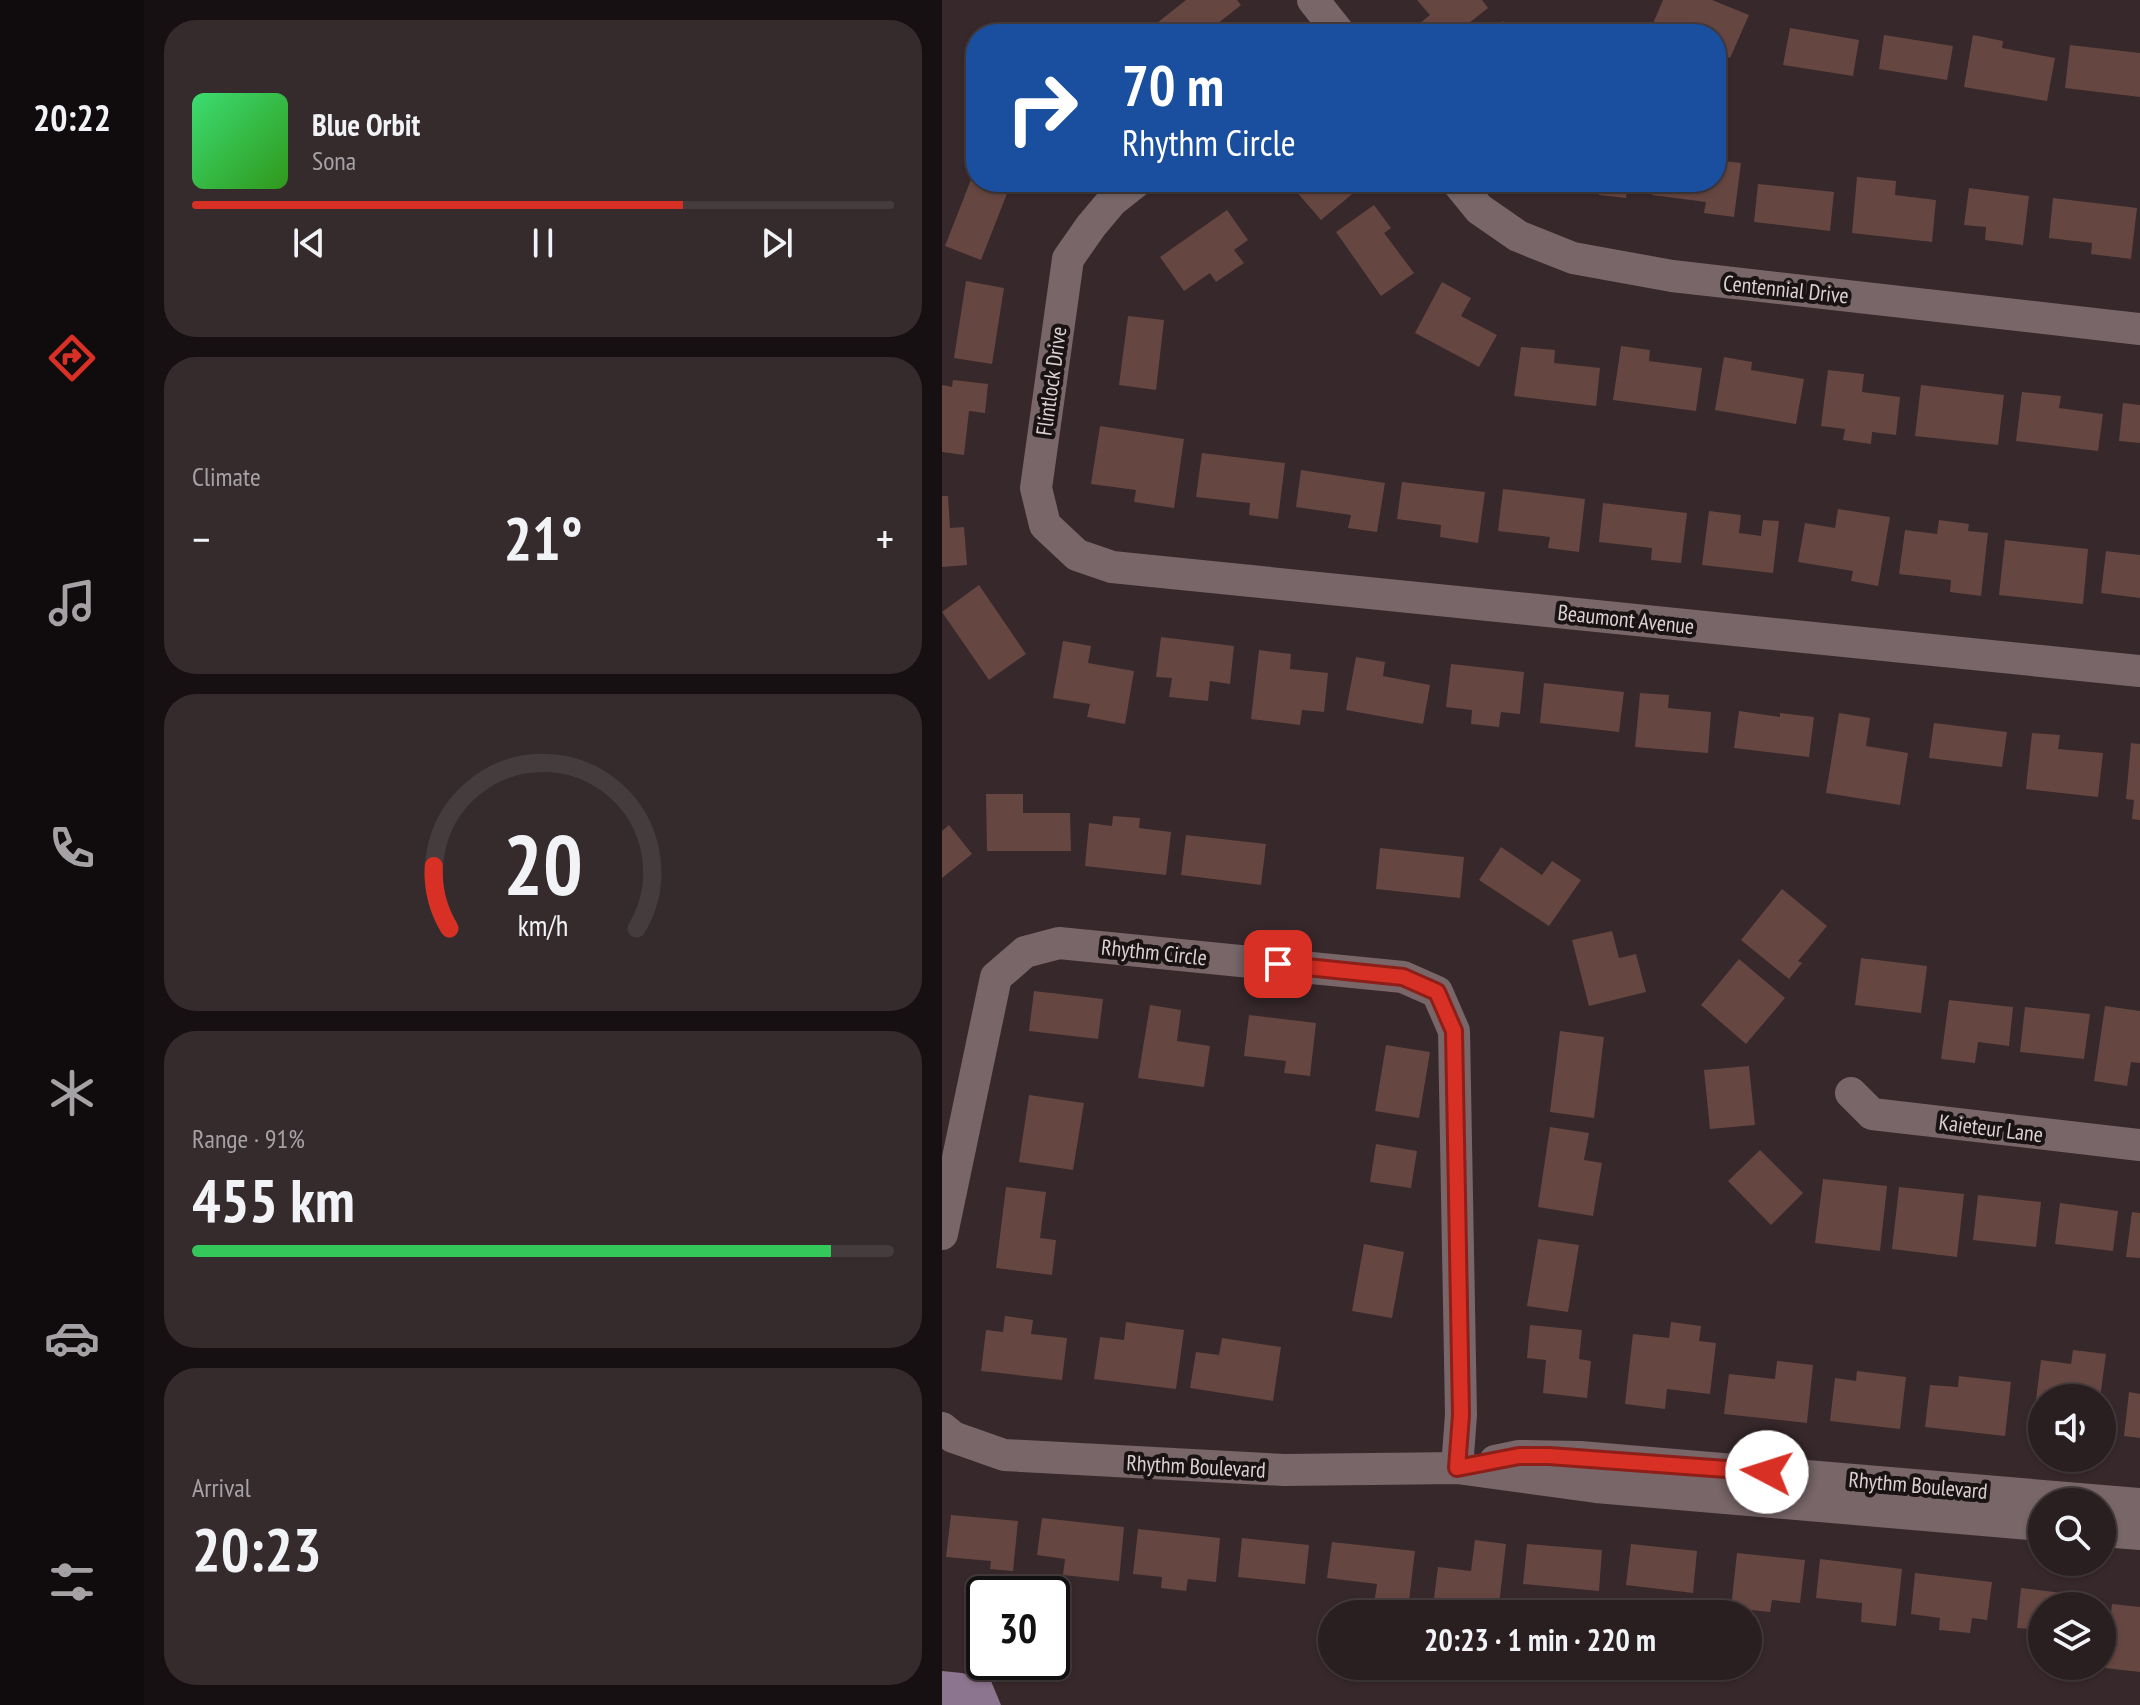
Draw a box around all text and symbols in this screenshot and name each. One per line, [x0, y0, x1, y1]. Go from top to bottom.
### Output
text: 70 m [1122, 49, 1224, 121]
icon: right [990, 56, 1094, 160]
text: 20:22 [33, 94, 111, 141]
text: Blue Orbit [312, 105, 420, 144]
text: Rhythm Circle [1122, 119, 1296, 166]
text: Sona [312, 144, 356, 177]
icon: previous [287, 221, 331, 265]
icon: pause [521, 221, 565, 265]
icon: next [755, 221, 799, 265]
street label: Centennial Drive [1722, 269, 1850, 309]
street label: Flintlock Drive [1029, 325, 1073, 437]
icon: directions [44, 330, 100, 386]
text: Climate [192, 460, 261, 493]
text: 21° [503, 499, 583, 577]
text: − [192, 510, 210, 567]
text: + [876, 510, 894, 567]
icon: music [44, 575, 100, 631]
street label: Beaumont Avenue [1556, 598, 1696, 640]
text: 20 [503, 809, 583, 917]
icon: phone [44, 820, 100, 876]
text: km/h [518, 907, 568, 944]
pin [1244, 930, 1312, 998]
street label: Rhythm Circle [1100, 933, 1208, 971]
icon: arrive [1256, 942, 1300, 986]
icon: climate [44, 1065, 100, 1121]
street label: Kaieteur Lane [1937, 1108, 2045, 1148]
text: Range · 91% [192, 1122, 305, 1155]
text: 455 km [192, 1161, 355, 1239]
icon: car [44, 1310, 100, 1366]
map controls [2028, 1384, 2116, 1680]
button: sound [2028, 1384, 2116, 1472]
position arrow [1725, 1430, 1809, 1514]
street label: Rhythm Boulevard [1126, 1448, 1266, 1484]
street label: Rhythm Boulevard [1847, 1465, 1989, 1505]
text: Arrival [192, 1471, 251, 1504]
button: search [2028, 1488, 2116, 1576]
text: 20:23 [192, 1510, 322, 1588]
icon: filters [44, 1554, 100, 1610]
speed limit sign: 30 [966, 1576, 1070, 1680]
button: layers [2028, 1592, 2116, 1680]
text: 20:23 · 1 min · 220 m [1424, 1620, 1656, 1659]

